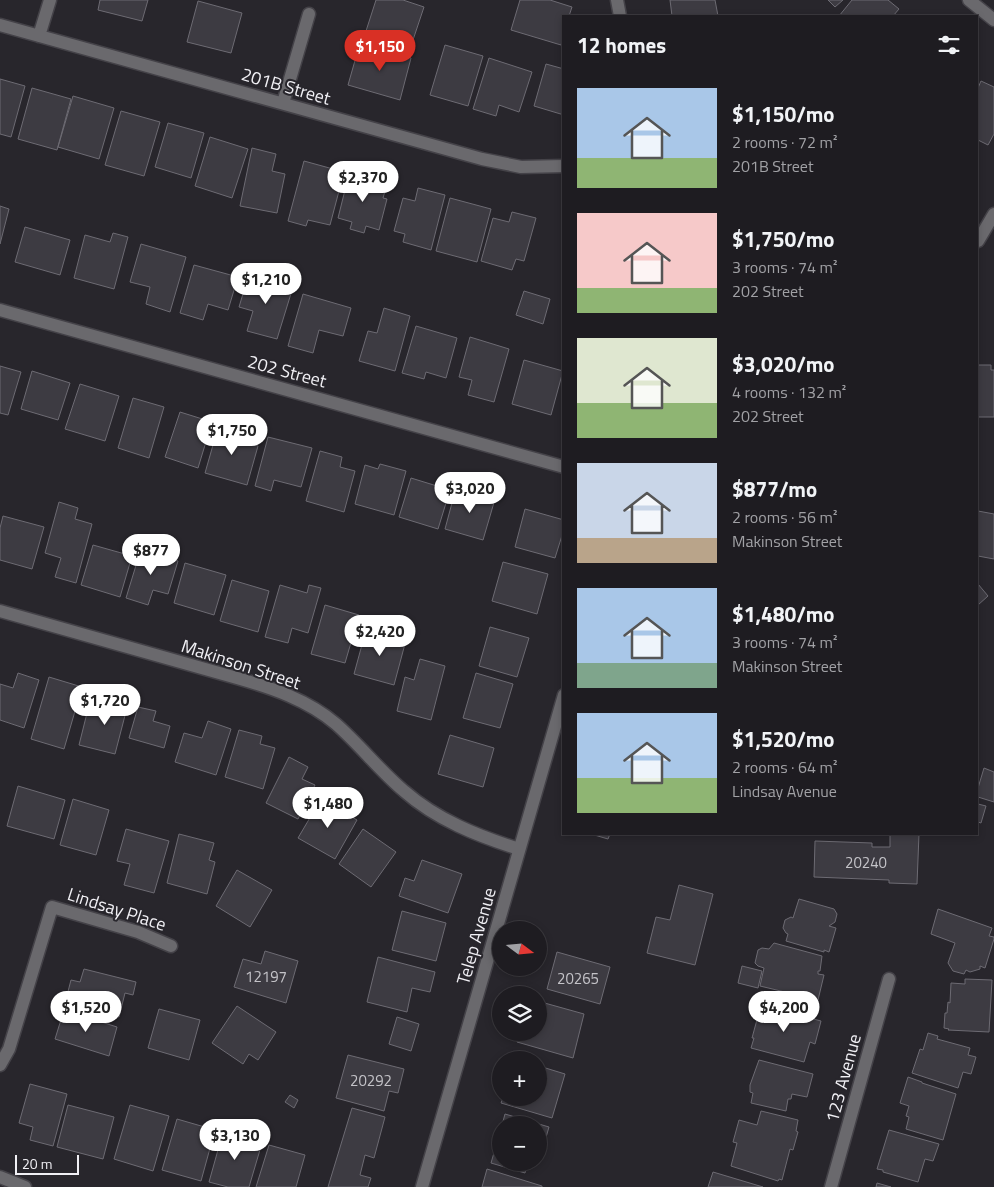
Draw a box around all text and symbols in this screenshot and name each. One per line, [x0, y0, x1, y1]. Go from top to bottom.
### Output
text: 12 homes [577, 29, 666, 61]
pin: $1,150 [339, 30, 421, 72]
icon: filters [935, 31, 963, 59]
text: $1,150 [355, 34, 405, 58]
street label: 201B Street [238, 60, 334, 112]
text: $1,150/mo [732, 98, 834, 130]
icon: home [617, 108, 677, 168]
text: 2 rooms · 72 m² [732, 130, 837, 154]
text: 201B Street [732, 154, 814, 178]
pin: $2,370 [322, 160, 404, 203]
text: $2,370 [338, 165, 388, 189]
text: $1,750/mo [732, 223, 834, 255]
icon: home [617, 233, 677, 293]
text: 3 rooms · 74 m² [732, 255, 837, 279]
pin: $1,210 [225, 262, 307, 305]
text: $1,210 [241, 267, 291, 291]
text: 202 Street [732, 279, 804, 303]
street label: 202 Street [245, 348, 330, 395]
text: $3,020/mo [732, 348, 834, 380]
icon: home [617, 358, 677, 418]
text: 4 rooms · 132 m² [732, 380, 846, 404]
text: 202 Street [732, 404, 804, 428]
pin: $1,750 [191, 414, 273, 456]
text: $1,750 [207, 418, 257, 442]
pin: $3,020 [429, 472, 511, 514]
text: $877/mo [732, 473, 817, 505]
text: $3,020 [445, 476, 495, 500]
icon: home [617, 483, 677, 543]
text: 2 rooms · 56 m² [732, 505, 837, 529]
text: Makinson Street [732, 529, 842, 553]
pin: $877 [121, 534, 181, 576]
text: $877 [133, 538, 169, 562]
text: $1,480/mo [732, 598, 834, 630]
icon: home [617, 608, 677, 668]
pin: $2,420 [339, 614, 421, 657]
text: $2,420 [355, 619, 405, 643]
text: 3 rooms · 74 m² [732, 630, 837, 654]
street label: Makinson Street [178, 632, 305, 696]
text: Makinson Street [732, 654, 842, 678]
pin: $1,720 [64, 684, 146, 726]
text: $1,720 [80, 688, 130, 712]
text: $1,520/mo [732, 723, 834, 755]
icon: home [617, 733, 677, 793]
text: 2 rooms · 64 m² [732, 755, 837, 779]
text: Lindsay Avenue [732, 779, 837, 803]
pin: $1,480 [287, 786, 369, 829]
text: $1,480 [303, 791, 353, 815]
house number: 20240 [845, 851, 887, 874]
street label: Lindsay Place [64, 880, 170, 938]
street label: Telep Avenue [449, 884, 503, 988]
north arrow [492, 921, 548, 976]
map controls [492, 921, 547, 1171]
house number: 12197 [245, 965, 287, 988]
house number: 20265 [557, 967, 599, 990]
button: layers [492, 986, 547, 1041]
pin: $1,520 [45, 990, 127, 1033]
pin: $4,200 [743, 990, 825, 1033]
text: $1,520 [61, 995, 111, 1019]
text: $4,200 [759, 995, 809, 1019]
street label: 123 Avenue [818, 1031, 868, 1125]
button: + [492, 1051, 547, 1106]
house number: 20292 [350, 1069, 392, 1092]
button: − [492, 1116, 547, 1171]
pin: $3,130 [194, 1118, 276, 1161]
text: $3,130 [210, 1123, 260, 1147]
scale bar [15, 1152, 79, 1175]
text: 20 m [22, 1153, 52, 1174]

